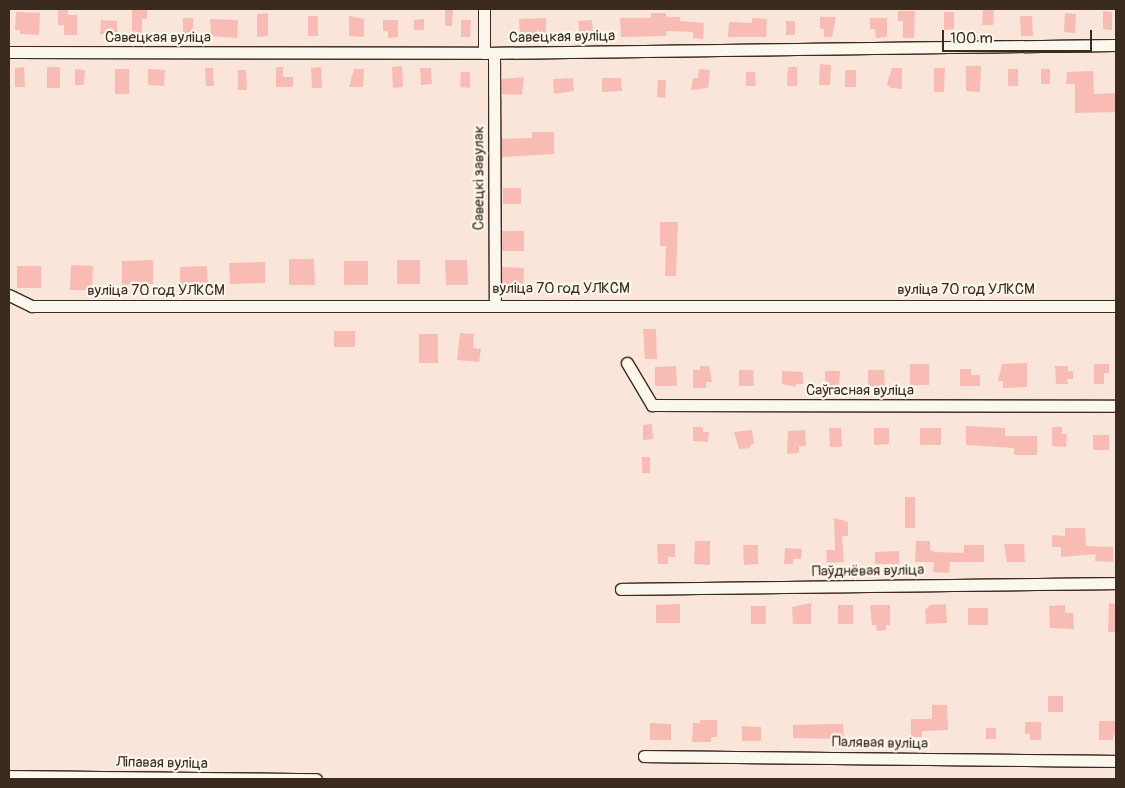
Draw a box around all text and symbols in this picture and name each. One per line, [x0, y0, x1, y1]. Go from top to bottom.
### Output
scale bar [945, 20, 1095, 52]
street label: Савецкая вуліца [509, 27, 615, 47]
street label: Савецкая вуліца [105, 29, 211, 47]
text: 100 m [950, 29, 993, 48]
street label: Савецкі завулак [470, 126, 488, 230]
street label: вуліца 70 год УЛКСМ [492, 280, 630, 298]
street label: вуліца 70 год УЛКСМ [897, 281, 1035, 299]
street label: вуліца 70 год УЛКСМ [87, 282, 225, 300]
street label: Саўгасная вуліца [806, 382, 914, 400]
street label: Паўднёвая вуліца [812, 561, 924, 581]
street label: Палявая вуліца [832, 733, 928, 753]
street label: Ліпавая вуліца [116, 753, 208, 773]

